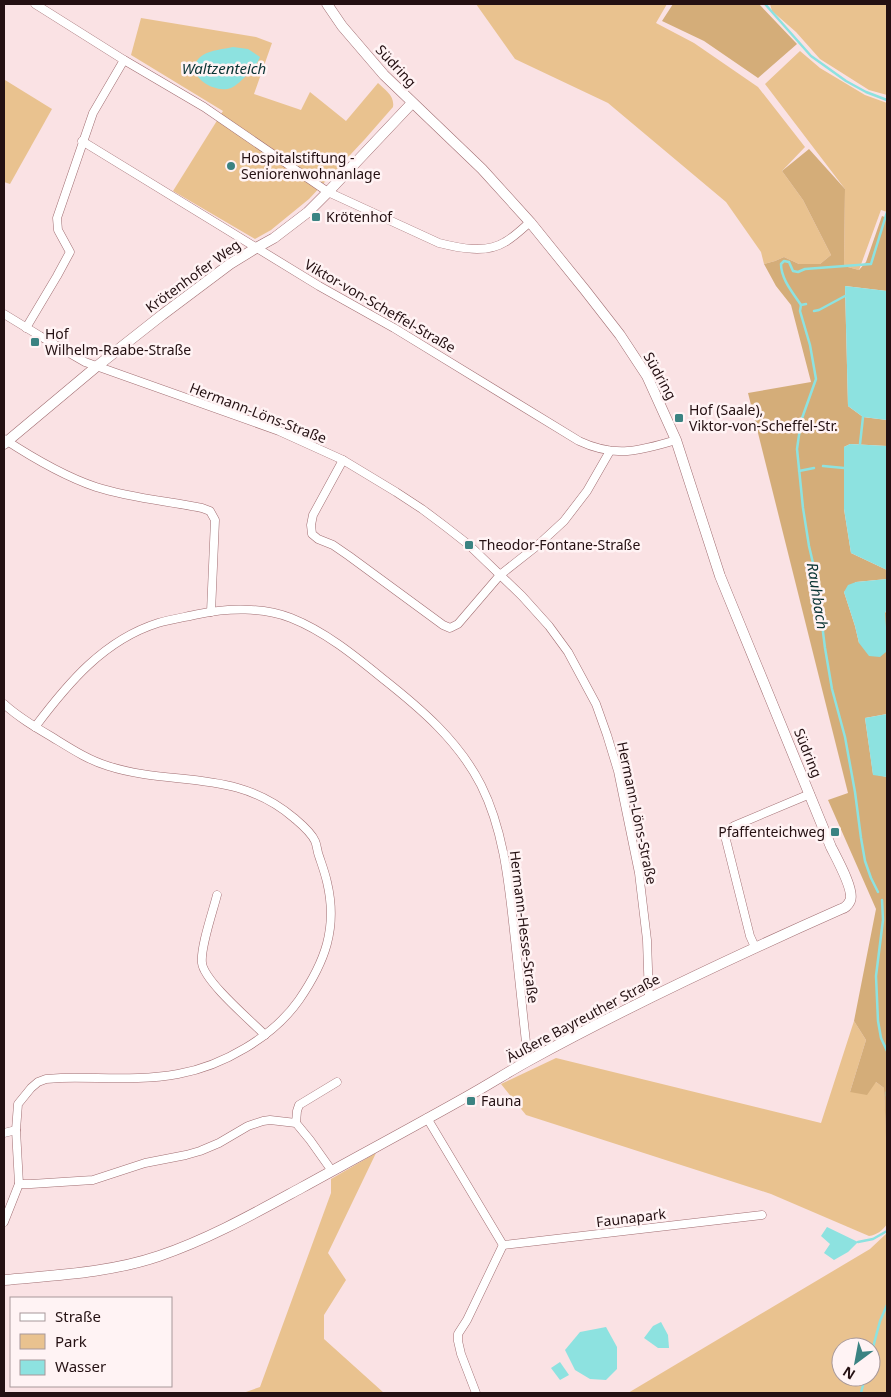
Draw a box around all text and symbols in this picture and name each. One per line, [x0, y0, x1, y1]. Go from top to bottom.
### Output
street label: Südring [372, 40, 421, 91]
water label: Waltzenteich [182, 58, 266, 78]
place label: Hospitalstiftung - Seniorenwohnanlage [241, 148, 381, 183]
marker: Hospitalstiftung - Seniorenwohnanlage [225, 160, 237, 172]
place label: Krötenhof [326, 207, 393, 226]
marker: Krötenhof [310, 211, 322, 223]
street label: Krötenhofer Weg [142, 235, 244, 316]
street label: Viktor-von-Scheffel-Straße [301, 254, 459, 357]
place label: Hof Wilhelm-Raabe-Straße [45, 324, 191, 359]
marker: Hof Wilhelm-Raabe-Straße [29, 336, 41, 348]
street label: Südring [640, 349, 681, 403]
street label: Hermann-Löns-Straße [187, 378, 330, 447]
place label: Hof (Saale), Viktor-von-Scheffel-Str. [689, 400, 838, 435]
marker: Hof (Saale), Viktor-von-Scheffel-Str. [673, 412, 685, 424]
place label: Theodor-Fontane-Straße [479, 535, 640, 554]
marker: Theodor-Fontane-Straße [463, 539, 475, 551]
water label: Rauhbach [803, 561, 833, 631]
street label: Südring [790, 725, 827, 780]
street label: Hermann-Löns-Straße [613, 740, 662, 886]
place label: Pfaffenteichweg [718, 822, 825, 841]
marker: Pfaffenteichweg [829, 826, 841, 838]
street label: Hermann-Hesse-Straße [506, 849, 543, 1004]
street label: Äußere Bayreuther Straße [503, 969, 663, 1066]
place label: Fauna [481, 1091, 521, 1110]
marker: Fauna [465, 1095, 477, 1107]
street label: Faunapark [595, 1204, 667, 1231]
legend [10, 1297, 172, 1387]
text: Straße [55, 1306, 101, 1326]
text: Park [55, 1331, 87, 1351]
north arrow [831, 1337, 881, 1387]
text: Wasser [55, 1356, 106, 1376]
text: N [839, 1362, 859, 1385]

